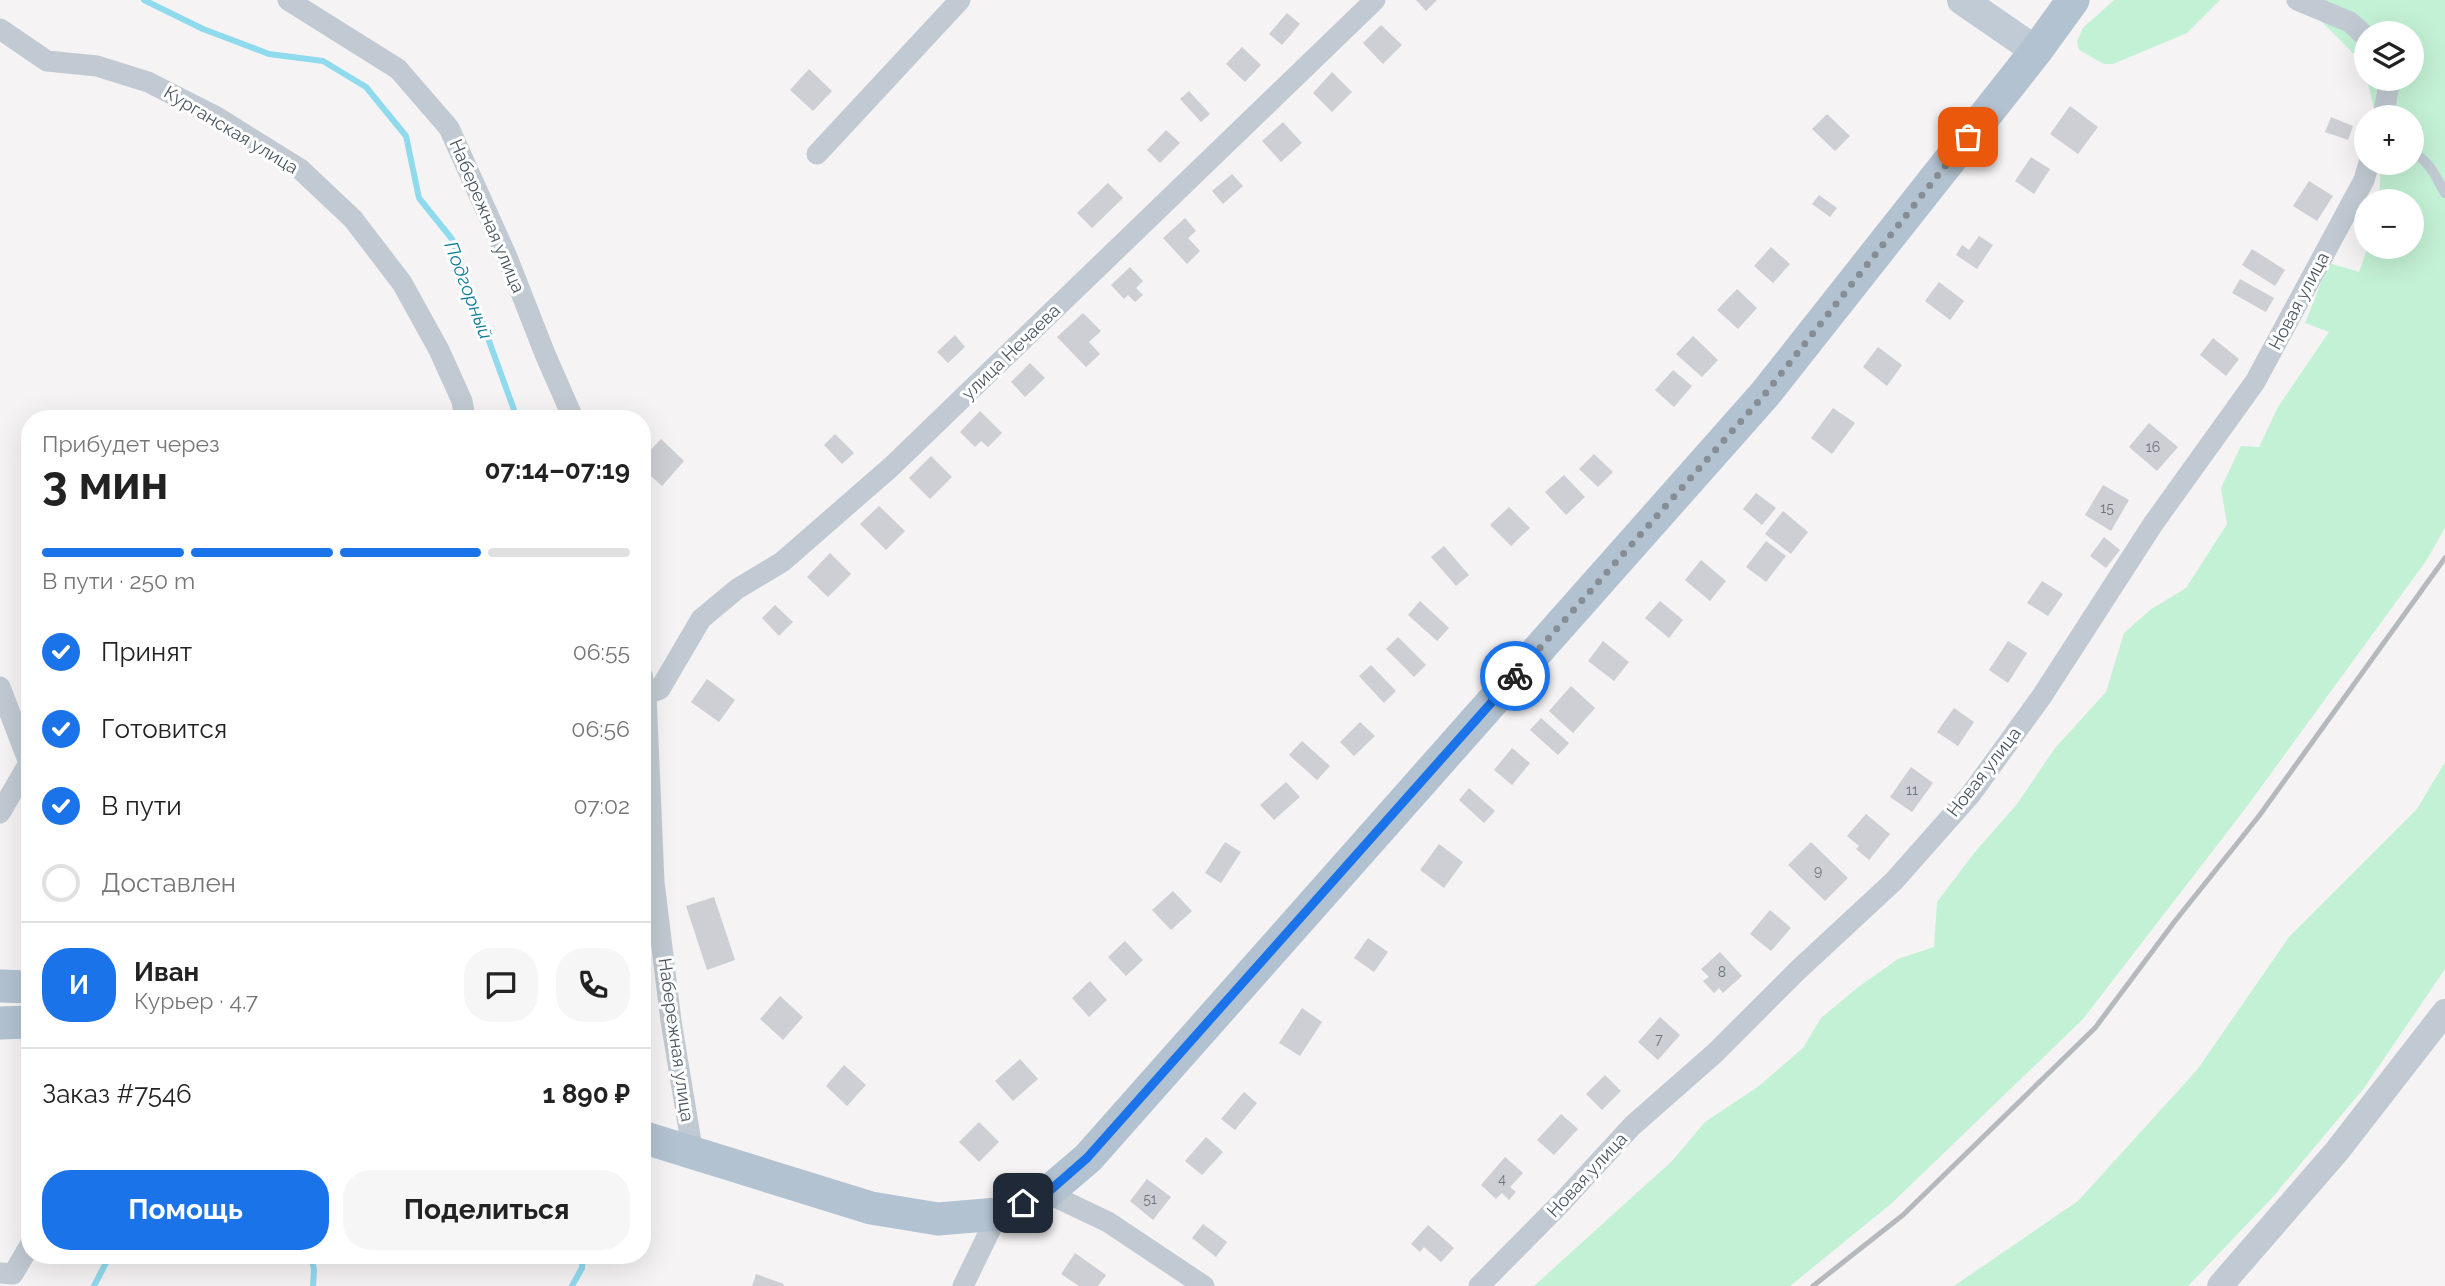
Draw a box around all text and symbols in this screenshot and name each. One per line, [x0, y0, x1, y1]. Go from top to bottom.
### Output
map controls [2354, 21, 2424, 259]
button: layers [2354, 21, 2424, 91]
street label: Курганская улица [160, 81, 302, 178]
button: + [2354, 105, 2424, 175]
pin [1938, 107, 1998, 167]
icon: bag [1949, 118, 1987, 156]
street label: Набережная улица [446, 136, 529, 296]
button: − [2354, 189, 2424, 259]
water label: Подгорный [440, 238, 498, 342]
street label: Новая улица [2264, 248, 2333, 353]
street label: улица Нечаева [957, 300, 1064, 404]
text: Прибудет через [42, 430, 220, 457]
house number: 16 [2146, 439, 2160, 455]
text: 07:14–07:19 [485, 455, 630, 485]
text: 3 мин [42, 456, 168, 510]
house number: 15 [2100, 500, 2114, 516]
text: В пути · 250 m [42, 567, 195, 594]
icon: check [42, 633, 80, 671]
text: Принят [101, 637, 192, 667]
text: 06:55 [573, 638, 630, 665]
courier [1480, 641, 1550, 711]
icon: bike [1496, 657, 1534, 695]
icon: check [42, 710, 80, 748]
text: Готовится [101, 714, 227, 744]
text: 06:56 [571, 715, 630, 742]
street label: Новая улица [1942, 723, 2025, 821]
house number: 11 [1906, 782, 1918, 798]
icon: check [42, 787, 80, 825]
text: В пути [101, 791, 182, 821]
text: 07:02 [573, 792, 630, 819]
house number: 9 [1814, 863, 1822, 879]
text: Доставлен [101, 868, 236, 898]
button: chat [464, 948, 538, 1022]
button: phone [556, 948, 630, 1022]
text: Иван [134, 957, 199, 987]
street label: Набережная улица [655, 957, 698, 1123]
house number: 8 [1718, 964, 1726, 980]
text: И [69, 970, 89, 1000]
text: Курьер · 4.7 [134, 987, 258, 1014]
house number: 7 [1655, 1031, 1663, 1047]
text: Заказ #7546 [42, 1079, 192, 1109]
text: 1 890 ₽ [543, 1079, 630, 1109]
street label: Новая улица [1542, 1128, 1631, 1221]
button: Помощь [42, 1170, 329, 1250]
button: Поделиться [343, 1170, 630, 1250]
house number: 4 [1498, 1171, 1506, 1187]
pin [993, 1173, 1053, 1233]
icon: home [1004, 1184, 1042, 1222]
house number: 51 [1143, 1191, 1157, 1207]

